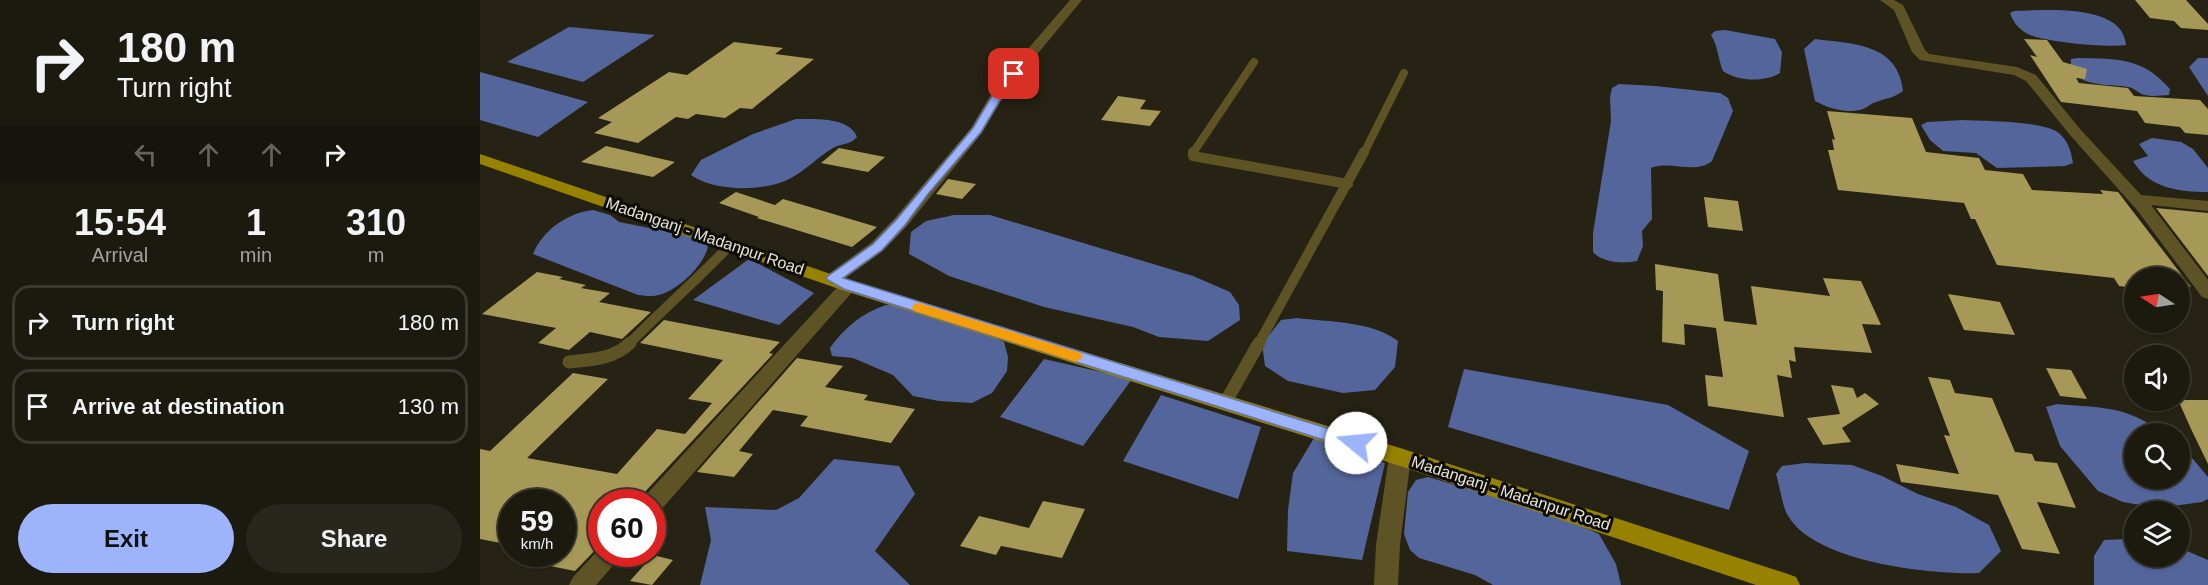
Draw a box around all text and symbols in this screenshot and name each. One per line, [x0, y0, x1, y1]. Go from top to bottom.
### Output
icon: right [18, 24, 96, 102]
text: 180 m [117, 24, 236, 71]
pin [988, 48, 1039, 99]
icon: arrive [997, 57, 1030, 90]
text: Turn right [117, 73, 232, 103]
icon: left [129, 138, 162, 171]
icon: ahead [192, 138, 225, 171]
icon: ahead [255, 138, 288, 171]
icon: right [318, 138, 351, 171]
street label: Madanganj - Madanpur Road [604, 194, 806, 278]
text: 15:54 [74, 202, 166, 243]
text: 1 [246, 202, 266, 243]
text: 310 [346, 202, 406, 243]
text: Arrival [92, 244, 148, 266]
text: min [240, 244, 272, 266]
text: m [368, 244, 384, 266]
north arrow [2124, 267, 2190, 333]
map controls [2124, 267, 2190, 567]
icon: right [21, 306, 54, 339]
text: Turn right [72, 310, 174, 335]
text: 180 m [398, 310, 459, 335]
button: sound [2124, 345, 2190, 411]
icon: arrive [21, 390, 54, 423]
text: Arrive at destination [72, 394, 285, 419]
text: 130 m [398, 394, 459, 419]
position arrow [1324, 411, 1388, 475]
button: search [2124, 423, 2190, 489]
street label: Madanganj - Madanpur Road [1409, 453, 1613, 533]
speed limit sign: 60 [588, 489, 666, 567]
button: layers [2124, 501, 2190, 567]
button: Exit [18, 504, 234, 573]
button: Share [246, 504, 462, 573]
text: 59 [520, 504, 554, 537]
text: km/h [521, 535, 553, 552]

